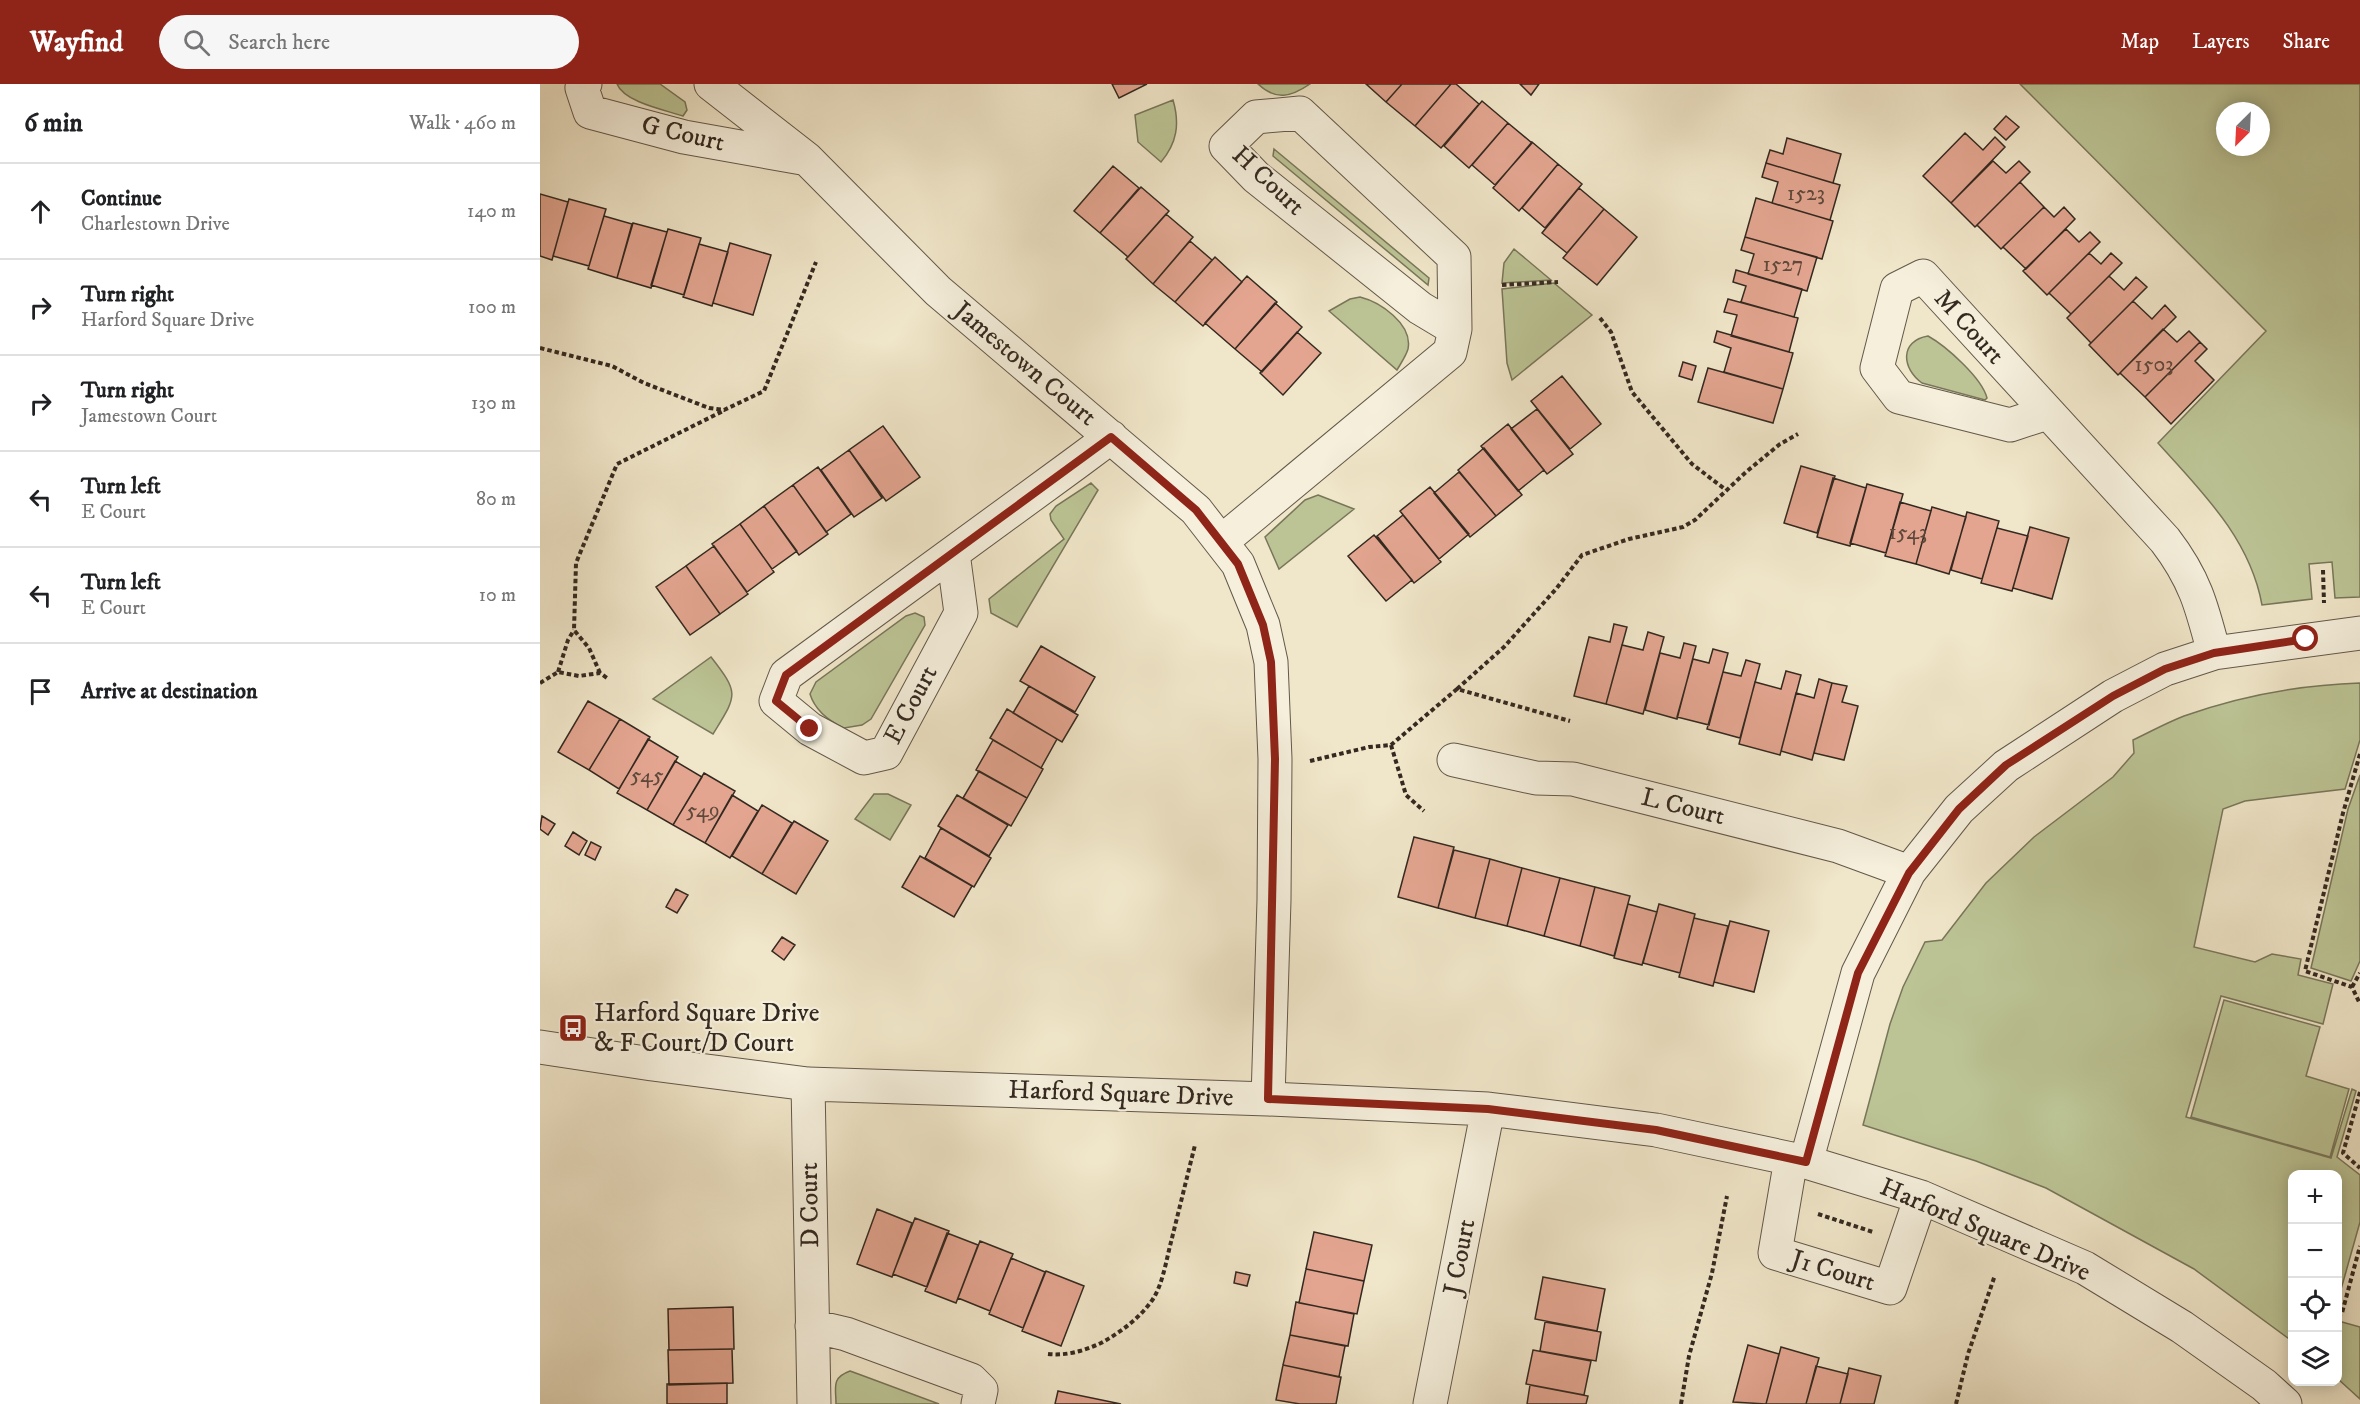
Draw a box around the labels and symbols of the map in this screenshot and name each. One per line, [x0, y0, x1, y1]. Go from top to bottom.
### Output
north arrow [2216, 102, 2270, 156]
street label: G Court [638, 108, 728, 160]
street label: H Court [1225, 139, 1311, 223]
house number: 1523 [1787, 180, 1825, 207]
house number: 1527 [1763, 251, 1803, 278]
street label: M Court [1927, 283, 2011, 371]
street label: Jamestown Court [945, 293, 1103, 434]
house number: 1503 [2135, 351, 2173, 378]
house number: 1543 [1889, 519, 1927, 546]
route start [2292, 625, 2318, 651]
street label: E Court [877, 660, 945, 750]
route end [796, 715, 822, 741]
house number: 545 [630, 762, 664, 789]
street label: L Court [1638, 781, 1728, 833]
house number: 549 [686, 797, 720, 824]
place label: Harford Square Drive & F Court/D Court [594, 997, 819, 1060]
bus stop icon: Harford Square Drive & F Court/D Court [557, 1012, 589, 1044]
street label: Harford Square Drive [1008, 1074, 1234, 1114]
street label: D Court [793, 1162, 827, 1248]
street label: Harford Square Drive [1875, 1171, 2095, 1289]
street label: J Court [1436, 1216, 1483, 1300]
street label: J1 Court [1785, 1242, 1879, 1299]

